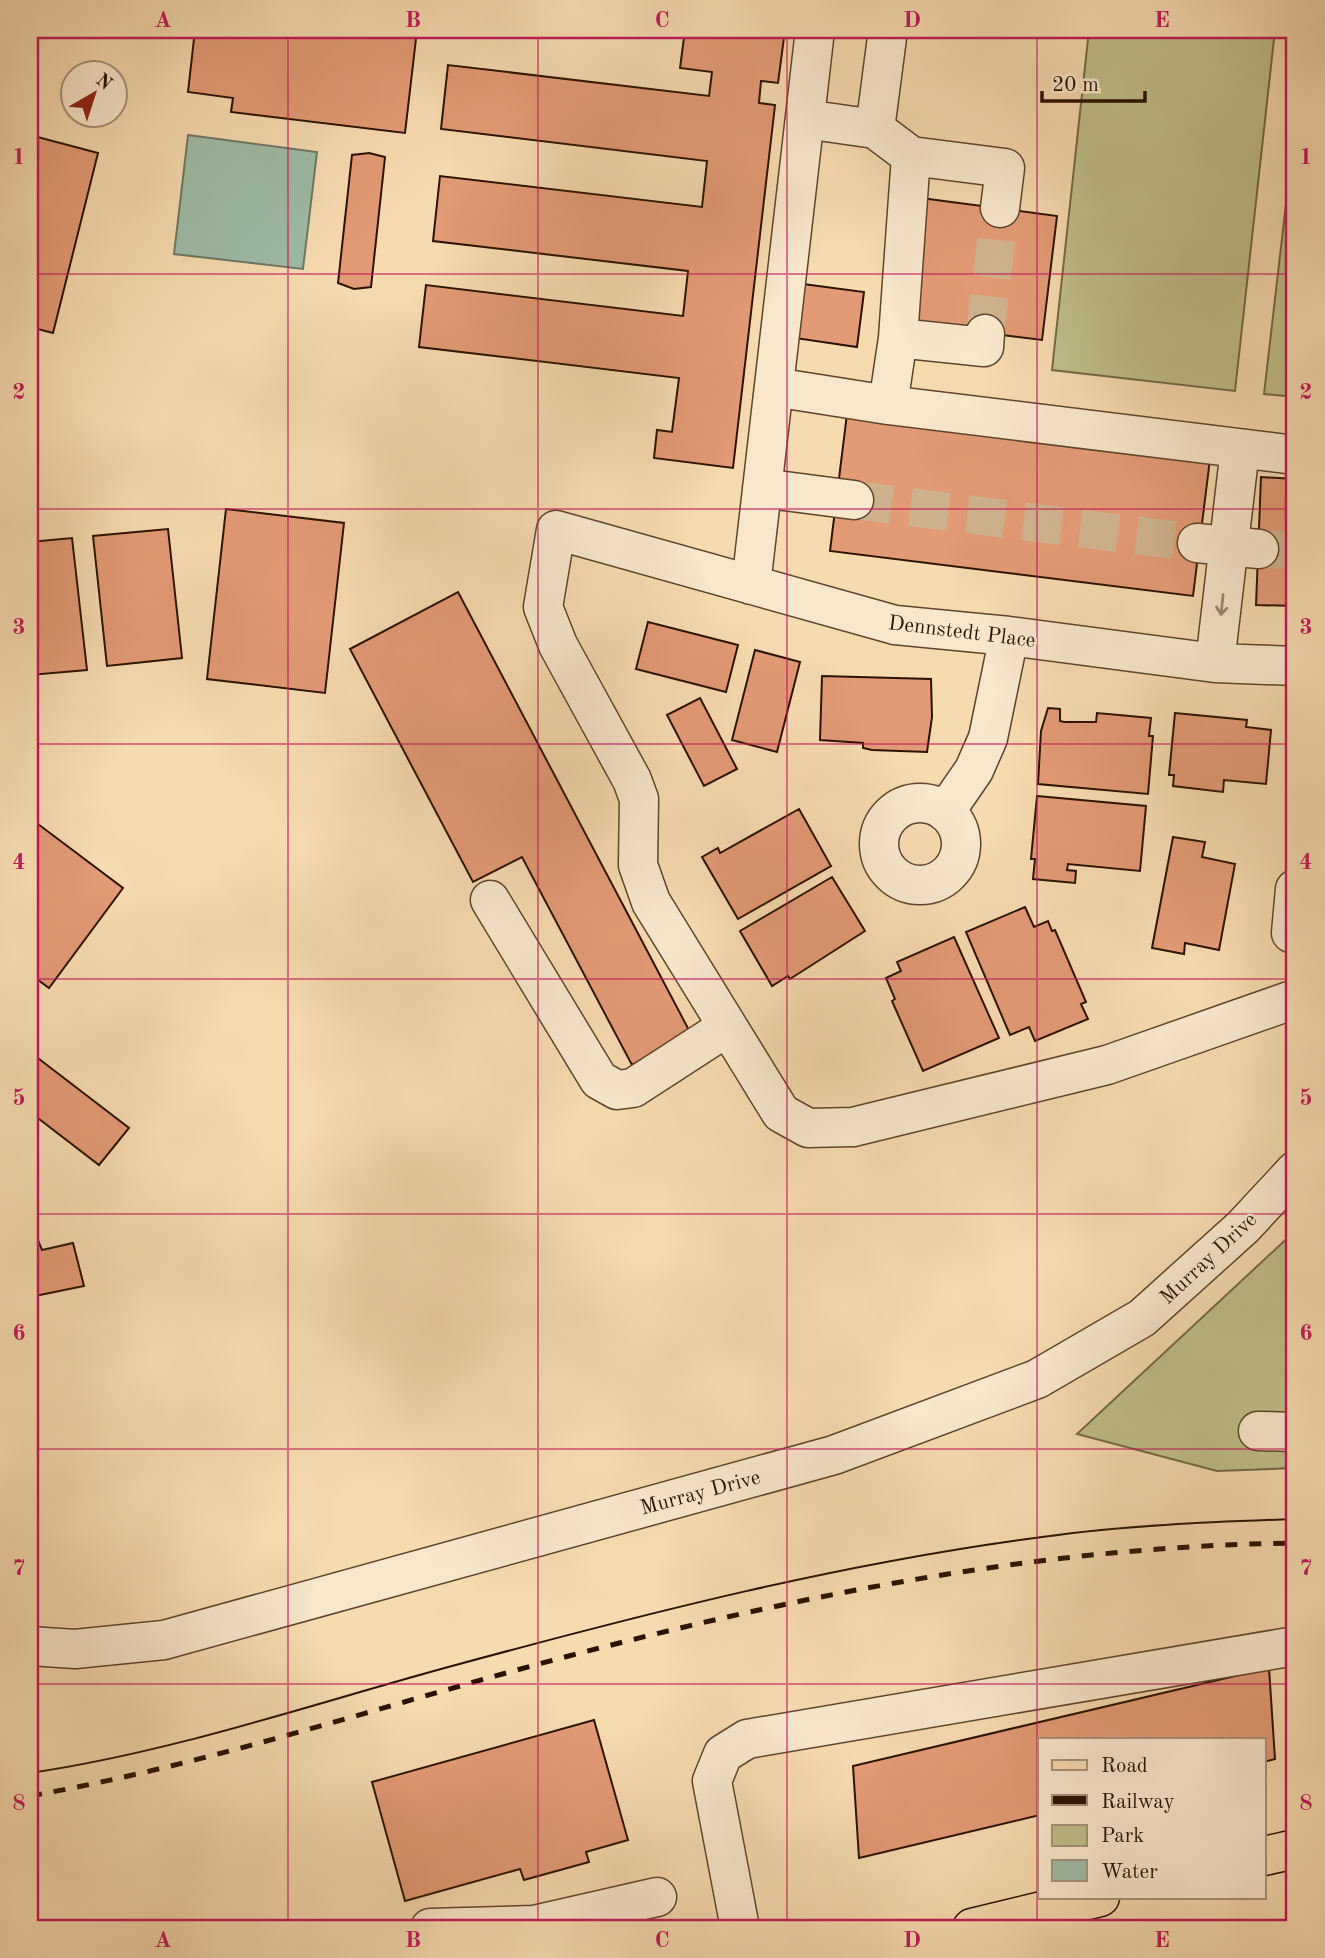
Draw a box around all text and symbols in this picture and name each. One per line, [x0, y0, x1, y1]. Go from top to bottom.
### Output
text: A [154, 9, 172, 32]
text: B [405, 9, 421, 32]
text: C [654, 9, 670, 32]
text: D [903, 9, 921, 32]
text: E [1154, 9, 1170, 32]
north arrow [60, 60, 130, 130]
scale bar [1042, 60, 1145, 104]
text: N [92, 71, 115, 95]
text: 20 m [1052, 75, 1099, 96]
text: 1 [12, 146, 26, 169]
text: 1 [1299, 146, 1313, 169]
text: 2 [12, 381, 26, 404]
text: 2 [1299, 381, 1313, 404]
one-way arrow [1215, 593, 1228, 616]
street label: Dennstedt Place [887, 613, 1037, 652]
text: 3 [12, 616, 26, 639]
text: 3 [1299, 616, 1313, 639]
text: 4 [12, 851, 26, 874]
text: 4 [1299, 851, 1313, 874]
text: 5 [12, 1087, 26, 1110]
text: 5 [1299, 1087, 1313, 1110]
street label: Murray Drive [1157, 1209, 1261, 1309]
text: 6 [12, 1322, 26, 1345]
text: 6 [1299, 1322, 1313, 1345]
street label: Murray Drive [638, 1467, 763, 1520]
text: 7 [12, 1557, 26, 1580]
text: 7 [1299, 1557, 1313, 1580]
legend [1038, 1738, 1266, 1898]
text: Road [1101, 1756, 1148, 1777]
text: 8 [12, 1792, 26, 1815]
text: Railway [1101, 1792, 1175, 1813]
text: 8 [1299, 1792, 1313, 1815]
text: Park [1101, 1826, 1144, 1847]
text: Water [1101, 1862, 1158, 1883]
text: A [154, 1929, 172, 1952]
text: B [405, 1929, 421, 1952]
text: C [654, 1929, 670, 1952]
text: D [903, 1929, 921, 1952]
text: E [1154, 1929, 1170, 1952]

